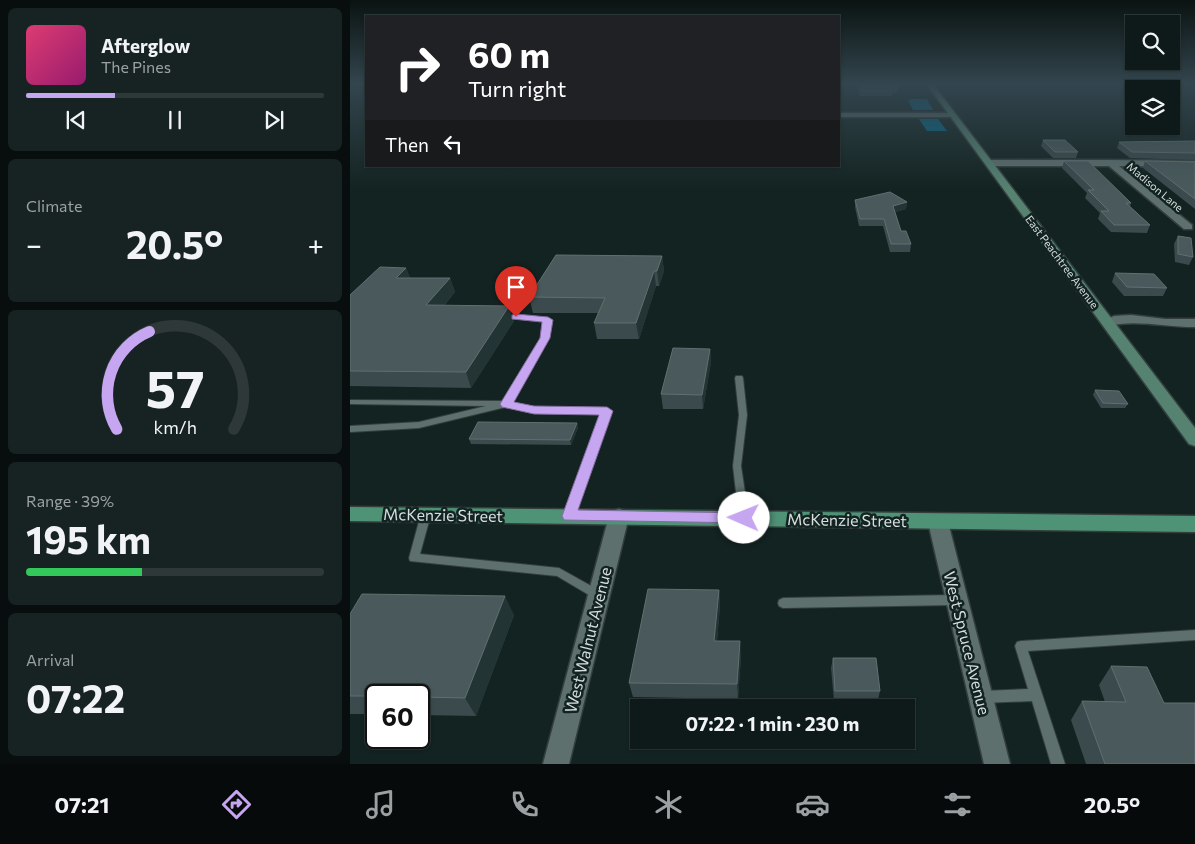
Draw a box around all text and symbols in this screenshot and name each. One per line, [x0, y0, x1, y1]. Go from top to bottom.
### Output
map controls [1125, 15, 1180, 135]
button: search [1125, 15, 1180, 70]
text: 60 m [468, 32, 550, 75]
text: Afterglow [101, 34, 190, 57]
icon: right [385, 35, 450, 100]
text: The Pines [101, 57, 171, 76]
text: Turn right [468, 75, 566, 102]
button: layers [1125, 80, 1180, 135]
icon: previous [62, 106, 90, 134]
icon: pause [161, 106, 189, 134]
icon: next [260, 106, 288, 134]
icon: left [439, 130, 467, 158]
text: Then [385, 133, 429, 156]
street label: Madison Lane [1125, 159, 1186, 214]
text: Climate [26, 196, 82, 215]
street label: East Peachtree Avenue [1023, 213, 1102, 311]
text: 20.5° [126, 220, 223, 267]
text: − [26, 227, 42, 261]
text: + [308, 227, 324, 261]
pin [495, 266, 537, 317]
icon: arrive [502, 273, 530, 301]
text: 57 [146, 355, 204, 419]
text: km/h [153, 416, 197, 438]
text: Range · 39% [26, 491, 114, 510]
position arrow [717, 491, 769, 543]
street label: McKenzie Street [383, 504, 503, 525]
street label: McKenzie Street [787, 509, 907, 530]
text: 195 km [26, 515, 151, 562]
street label: West Walnut Avenue [560, 565, 615, 715]
street label: West Spruce Avenue [940, 569, 995, 717]
text: Arrival [26, 650, 74, 669]
text: 07:22 [26, 674, 125, 721]
speed limit sign: 60 [365, 684, 430, 749]
text: 07:22 · 1 min · 230 m [686, 712, 859, 735]
icon: directions [219, 787, 254, 822]
icon: music [363, 787, 398, 822]
icon: phone [507, 787, 542, 822]
icon: climate [651, 787, 686, 822]
icon: car [795, 787, 830, 822]
icon: filters [940, 787, 975, 822]
text: 07:21 [55, 791, 109, 818]
text: 20.5° [1084, 791, 1140, 818]

